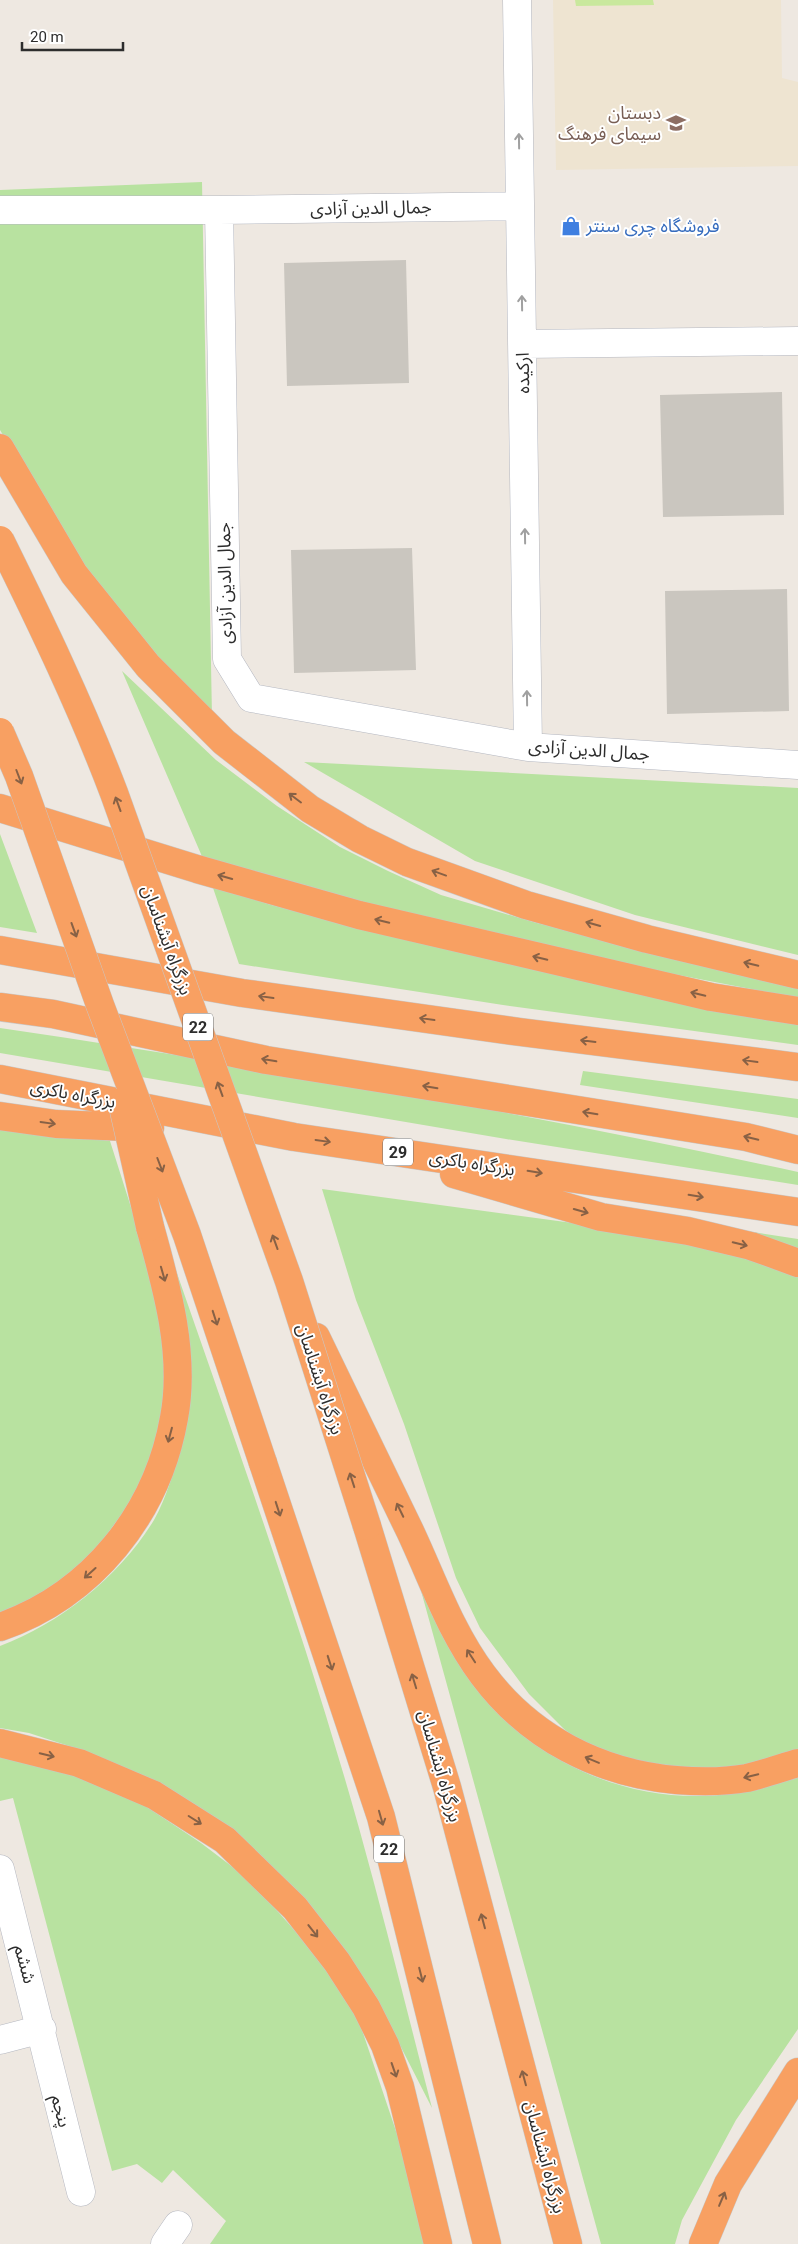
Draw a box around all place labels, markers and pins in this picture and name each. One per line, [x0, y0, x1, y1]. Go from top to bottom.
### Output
place label: دبستان سیمای فرهنگ [558, 102, 661, 145]
school or university icon: دبستان سیمای فرهنگ [665, 112, 687, 134]
shop icon: فروشگاه چری سنتر [560, 215, 582, 237]
place label: فروشگاه چری سنتر [585, 215, 719, 237]

